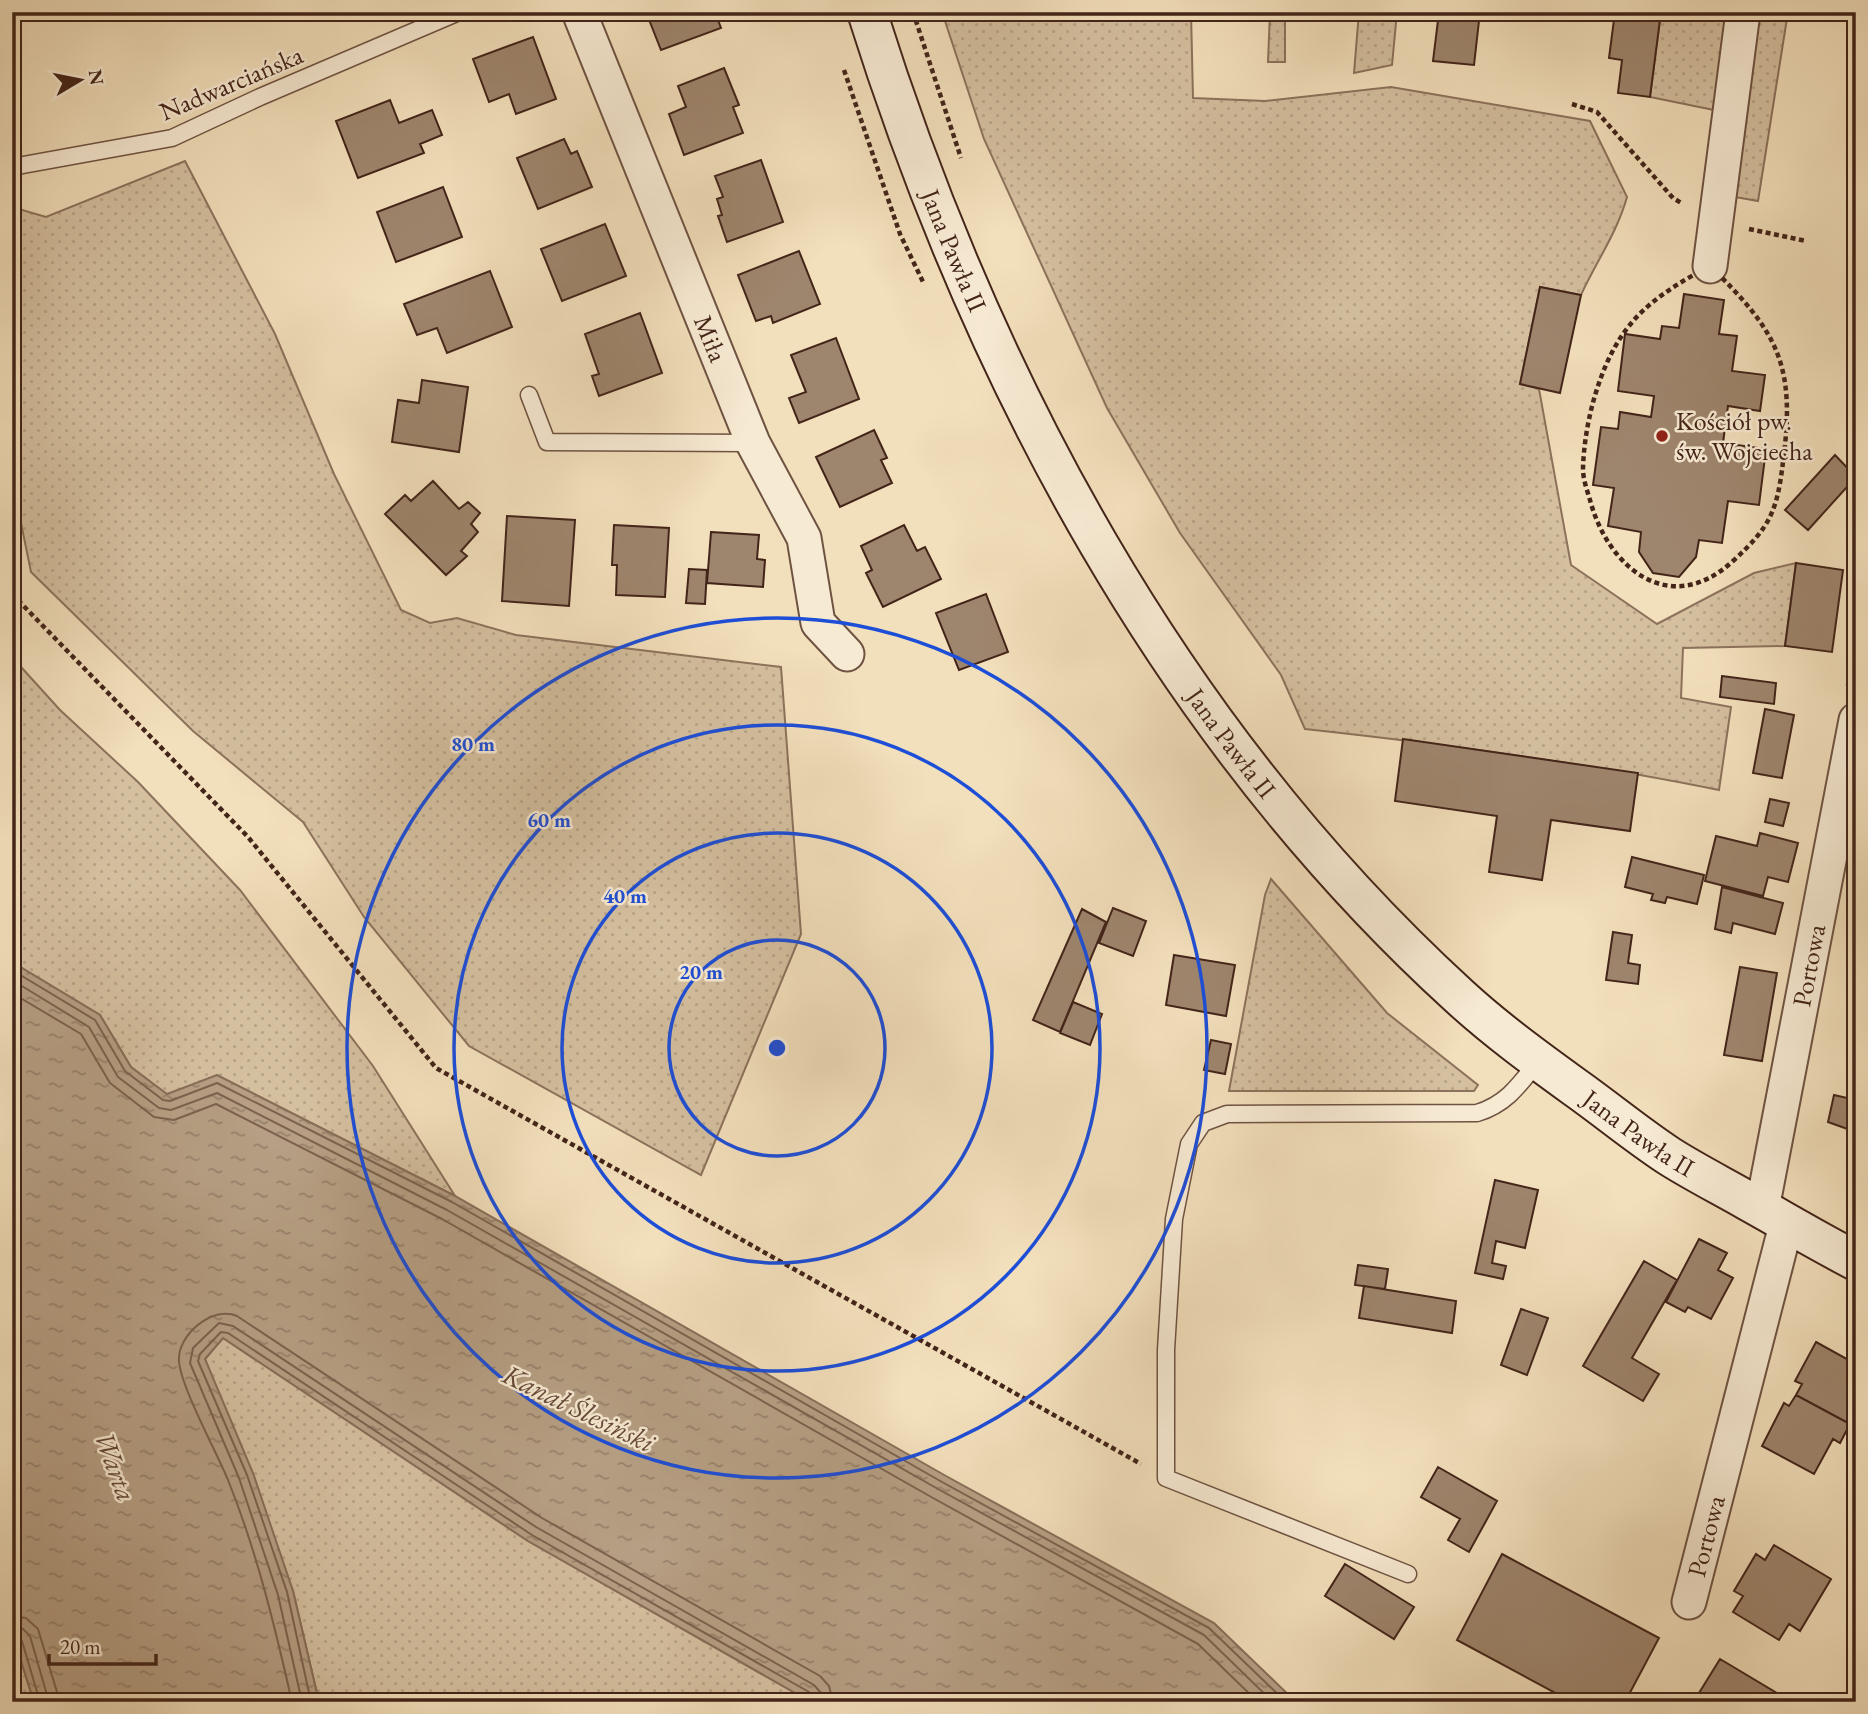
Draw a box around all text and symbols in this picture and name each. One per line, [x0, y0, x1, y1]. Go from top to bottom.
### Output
street label: Nadwarciańska [154, 37, 308, 128]
north arrow [46, 46, 116, 116]
text: N [83, 67, 110, 87]
street label: Jana Pawła II [913, 182, 995, 317]
street label: Miła [686, 310, 736, 367]
place label: Kościół pw. św. Wojciecha [1676, 404, 1813, 468]
marker: Kościół pw. św. Wojciecha [1654, 428, 1670, 444]
street label: Jana Pawła II [1178, 680, 1284, 806]
text: 80 m [451, 730, 495, 757]
text: 60 m [527, 806, 571, 833]
text: 40 m [603, 882, 647, 909]
street label: Portowa [1784, 921, 1833, 1009]
text: 20 m [679, 958, 723, 985]
centre of rings [765, 1036, 789, 1060]
street label: Jana Pawła II [1574, 1080, 1701, 1185]
water label: Kanał Ślesiński [496, 1355, 662, 1461]
water label: Warta [87, 1426, 145, 1506]
street label: Portowa [1679, 1491, 1733, 1581]
scale bar [49, 1623, 156, 1667]
text: 20 m [60, 1633, 101, 1660]

